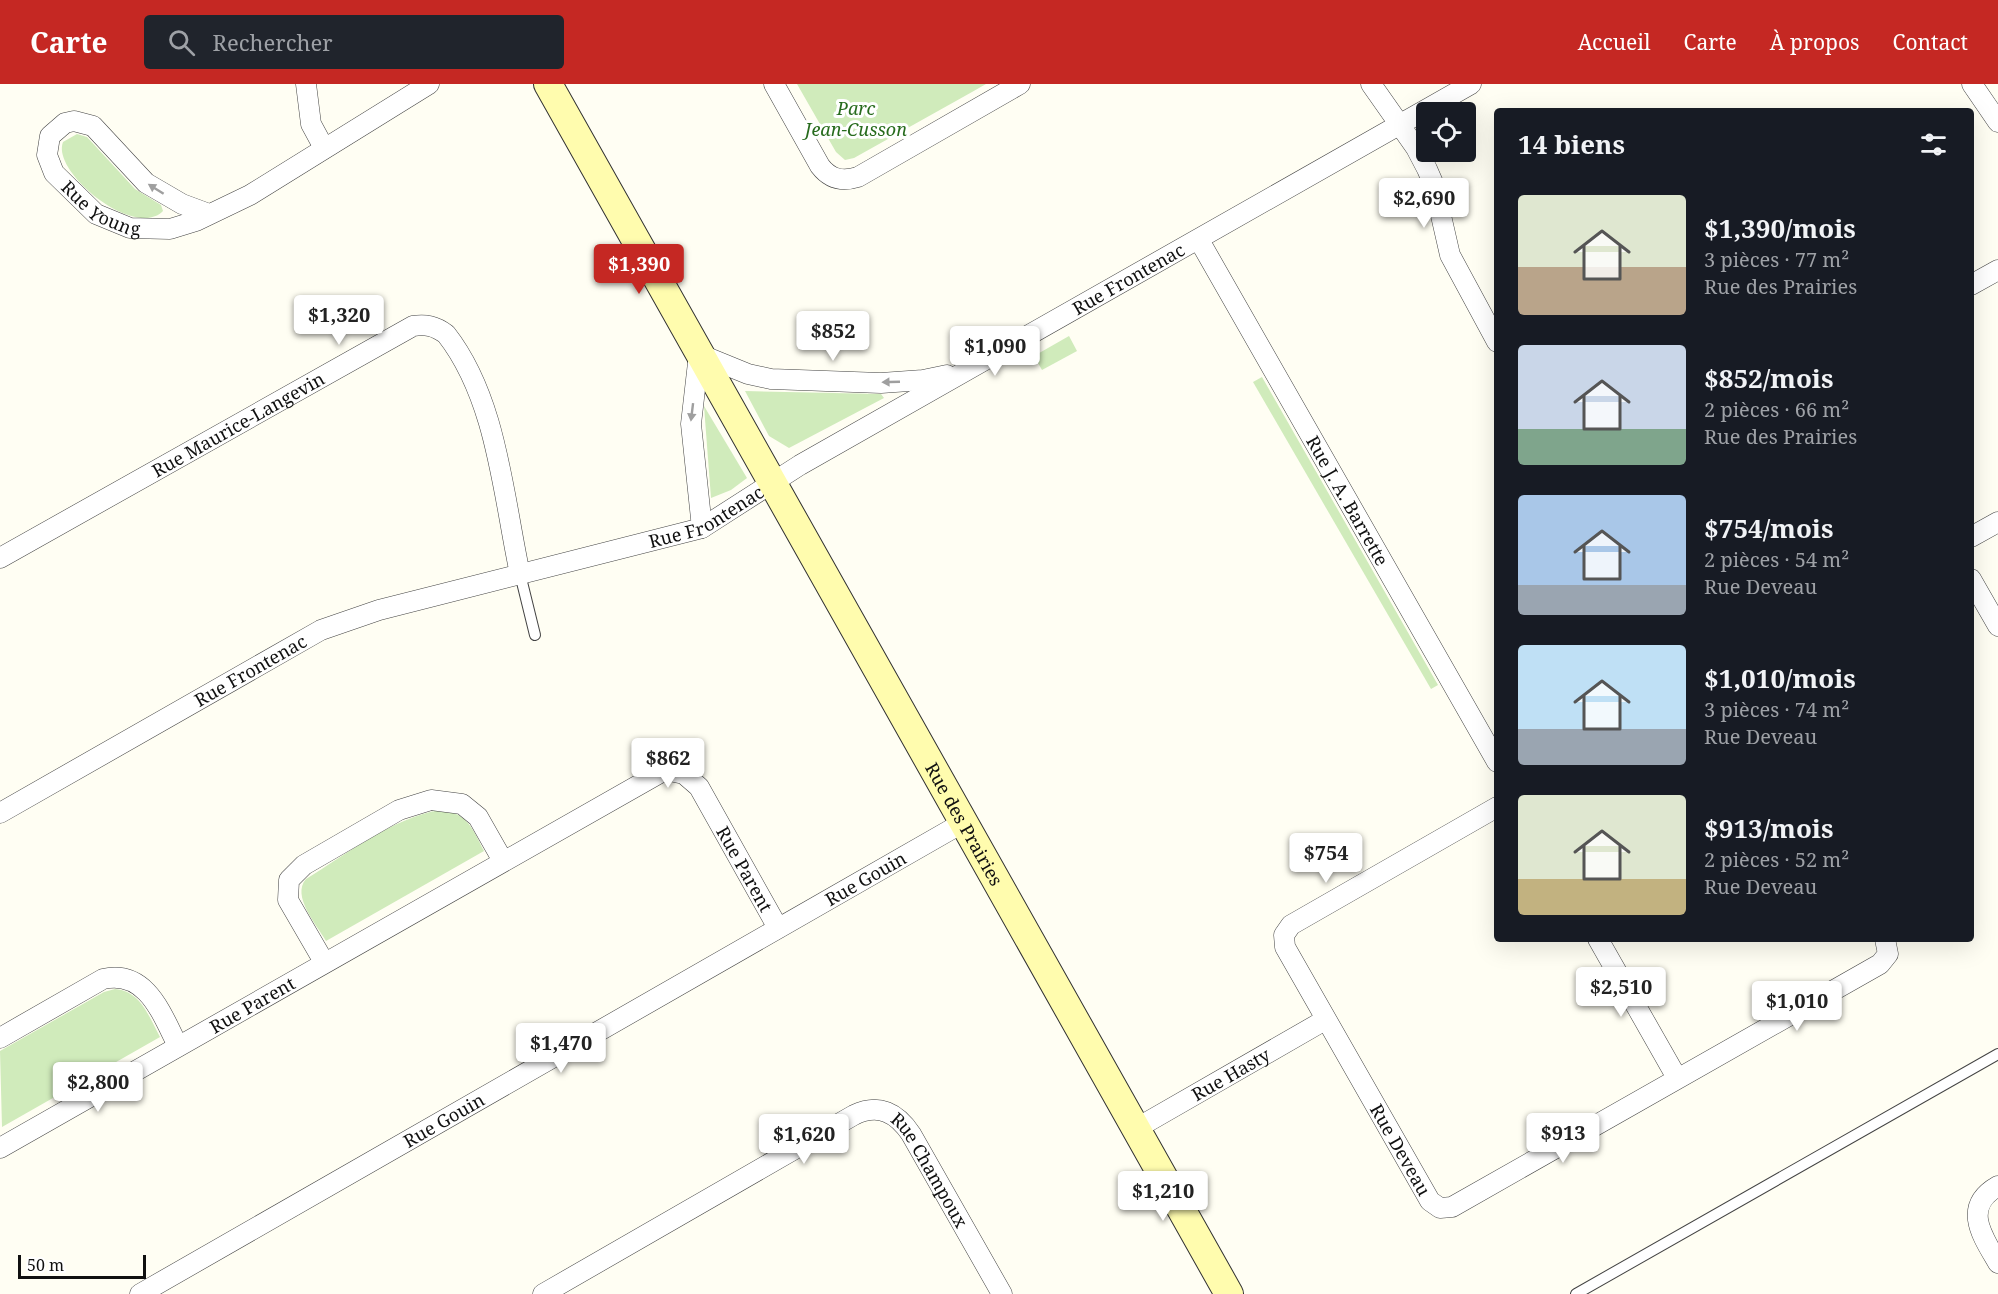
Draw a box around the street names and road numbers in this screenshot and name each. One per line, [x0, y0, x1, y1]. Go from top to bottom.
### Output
street label: Rue Young [56, 175, 141, 240]
street label: Rue Frontenac [1068, 237, 1189, 320]
street label: Rue Maurice-Langevin [147, 366, 329, 482]
street label: Rue J. A. Barrette [1301, 431, 1394, 570]
street label: Rue Frontenac [646, 480, 768, 553]
street label: Rue Frontenac [190, 629, 311, 712]
street label: Rue des Prairies [920, 758, 1009, 890]
street label: Rue Parent [711, 822, 778, 916]
street label: Rue Gouin [821, 846, 911, 911]
street label: Rue Parent [205, 971, 299, 1039]
street label: Rue Hasty [1187, 1042, 1275, 1106]
street label: Rue Gouin [399, 1087, 489, 1153]
street label: Rue Deveau [1365, 1099, 1437, 1200]
street label: Rue Champoux [886, 1107, 974, 1232]

